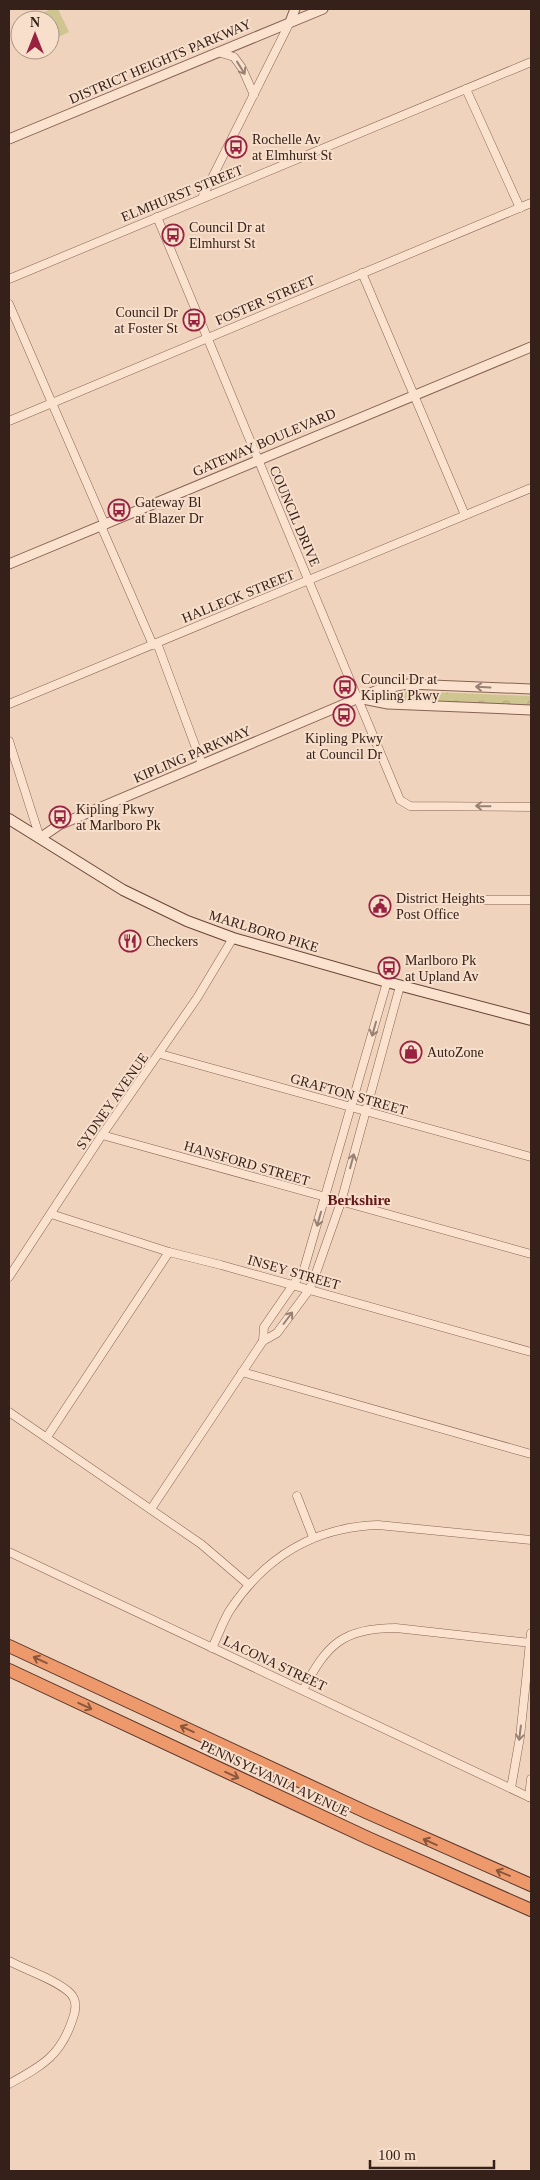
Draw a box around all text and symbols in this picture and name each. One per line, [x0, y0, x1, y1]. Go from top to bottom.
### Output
north arrow [10, 10, 60, 60]
text: N [30, 15, 40, 30]
street label: DISTRICT HEIGHTS PARKWAY [67, 16, 253, 107]
one-way arrow [236, 61, 247, 75]
place label: Rochelle Av at Elmhurst St [252, 132, 332, 163]
bus stop icon: Rochelle Av at Elmhurst St [224, 135, 248, 159]
street label: ELMHURST STREET [119, 162, 246, 225]
place label: Council Dr at Elmhurst St [189, 220, 265, 251]
bus stop icon: Council Dr at Elmhurst St [161, 223, 185, 247]
street label: FOSTER STREET [213, 272, 318, 328]
place label: Council Dr at Foster St [114, 305, 178, 336]
bus stop icon: Council Dr at Foster St [182, 308, 206, 332]
street label: GATEWAY BOULEVARD [190, 405, 338, 479]
street label: COUNCIL DRIVE [267, 464, 323, 569]
place label: Gateway Bl at Blazer Dr [135, 495, 204, 526]
bus stop icon: Gateway Bl at Blazer Dr [107, 498, 131, 522]
street label: HALLECK STREET [180, 567, 297, 626]
place label: Council Dr at Kipling Pkwy [361, 672, 439, 703]
bus stop icon: Council Dr at Kipling Pkwy [333, 675, 357, 699]
one-way arrow [475, 682, 491, 691]
bus stop icon: Kipling Pkwy at Council Dr [332, 703, 356, 727]
street label: KIPLING PARKWAY [131, 723, 253, 786]
place label: Kipling Pkwy at Council Dr [305, 731, 383, 762]
one-way arrow [475, 801, 491, 811]
place label: Kipling Pkwy at Marlboro Pk [76, 802, 161, 833]
bus stop icon: Kipling Pkwy at Marlboro Pk [48, 805, 72, 829]
place label: District Heights Post Office [396, 891, 485, 922]
public building icon: District Heights Post Office [368, 894, 392, 918]
street label: MARLBORO PIKE [207, 908, 321, 955]
restaurant icon: Checkers [118, 929, 142, 953]
place label: Checkers [146, 934, 198, 949]
place label: Marlboro Pk at Upland Av [405, 953, 479, 984]
bus stop icon: Marlboro Pk at Upland Av [377, 956, 401, 980]
one-way arrow [368, 1021, 378, 1037]
shop icon: AutoZone [399, 1040, 423, 1064]
place label: AutoZone [427, 1045, 484, 1060]
street label: SYDNEY AVENUE [73, 1050, 151, 1153]
street label: GRAFTON STREET [289, 1071, 409, 1118]
street label: HANSFORD STREET [182, 1138, 312, 1189]
one-way arrow [347, 1153, 357, 1169]
district label: Berkshire [327, 1192, 391, 1208]
one-way arrow [314, 1211, 324, 1227]
street label: INSEY STREET [246, 1252, 342, 1293]
one-way arrow [283, 1311, 293, 1325]
street label: LACONA STREET [221, 1633, 329, 1694]
one-way arrow [33, 1655, 48, 1665]
one-way arrow [77, 1702, 92, 1711]
one-way arrow [180, 1724, 195, 1733]
one-way arrow [515, 1725, 525, 1741]
street label: PENNSYLVANIA AVENUE [198, 1737, 352, 1820]
one-way arrow [224, 1770, 239, 1780]
one-way arrow [423, 1836, 438, 1846]
one-way arrow [496, 1868, 511, 1877]
scale bar [370, 2138, 494, 2170]
text: 100 m [378, 2147, 416, 2163]

